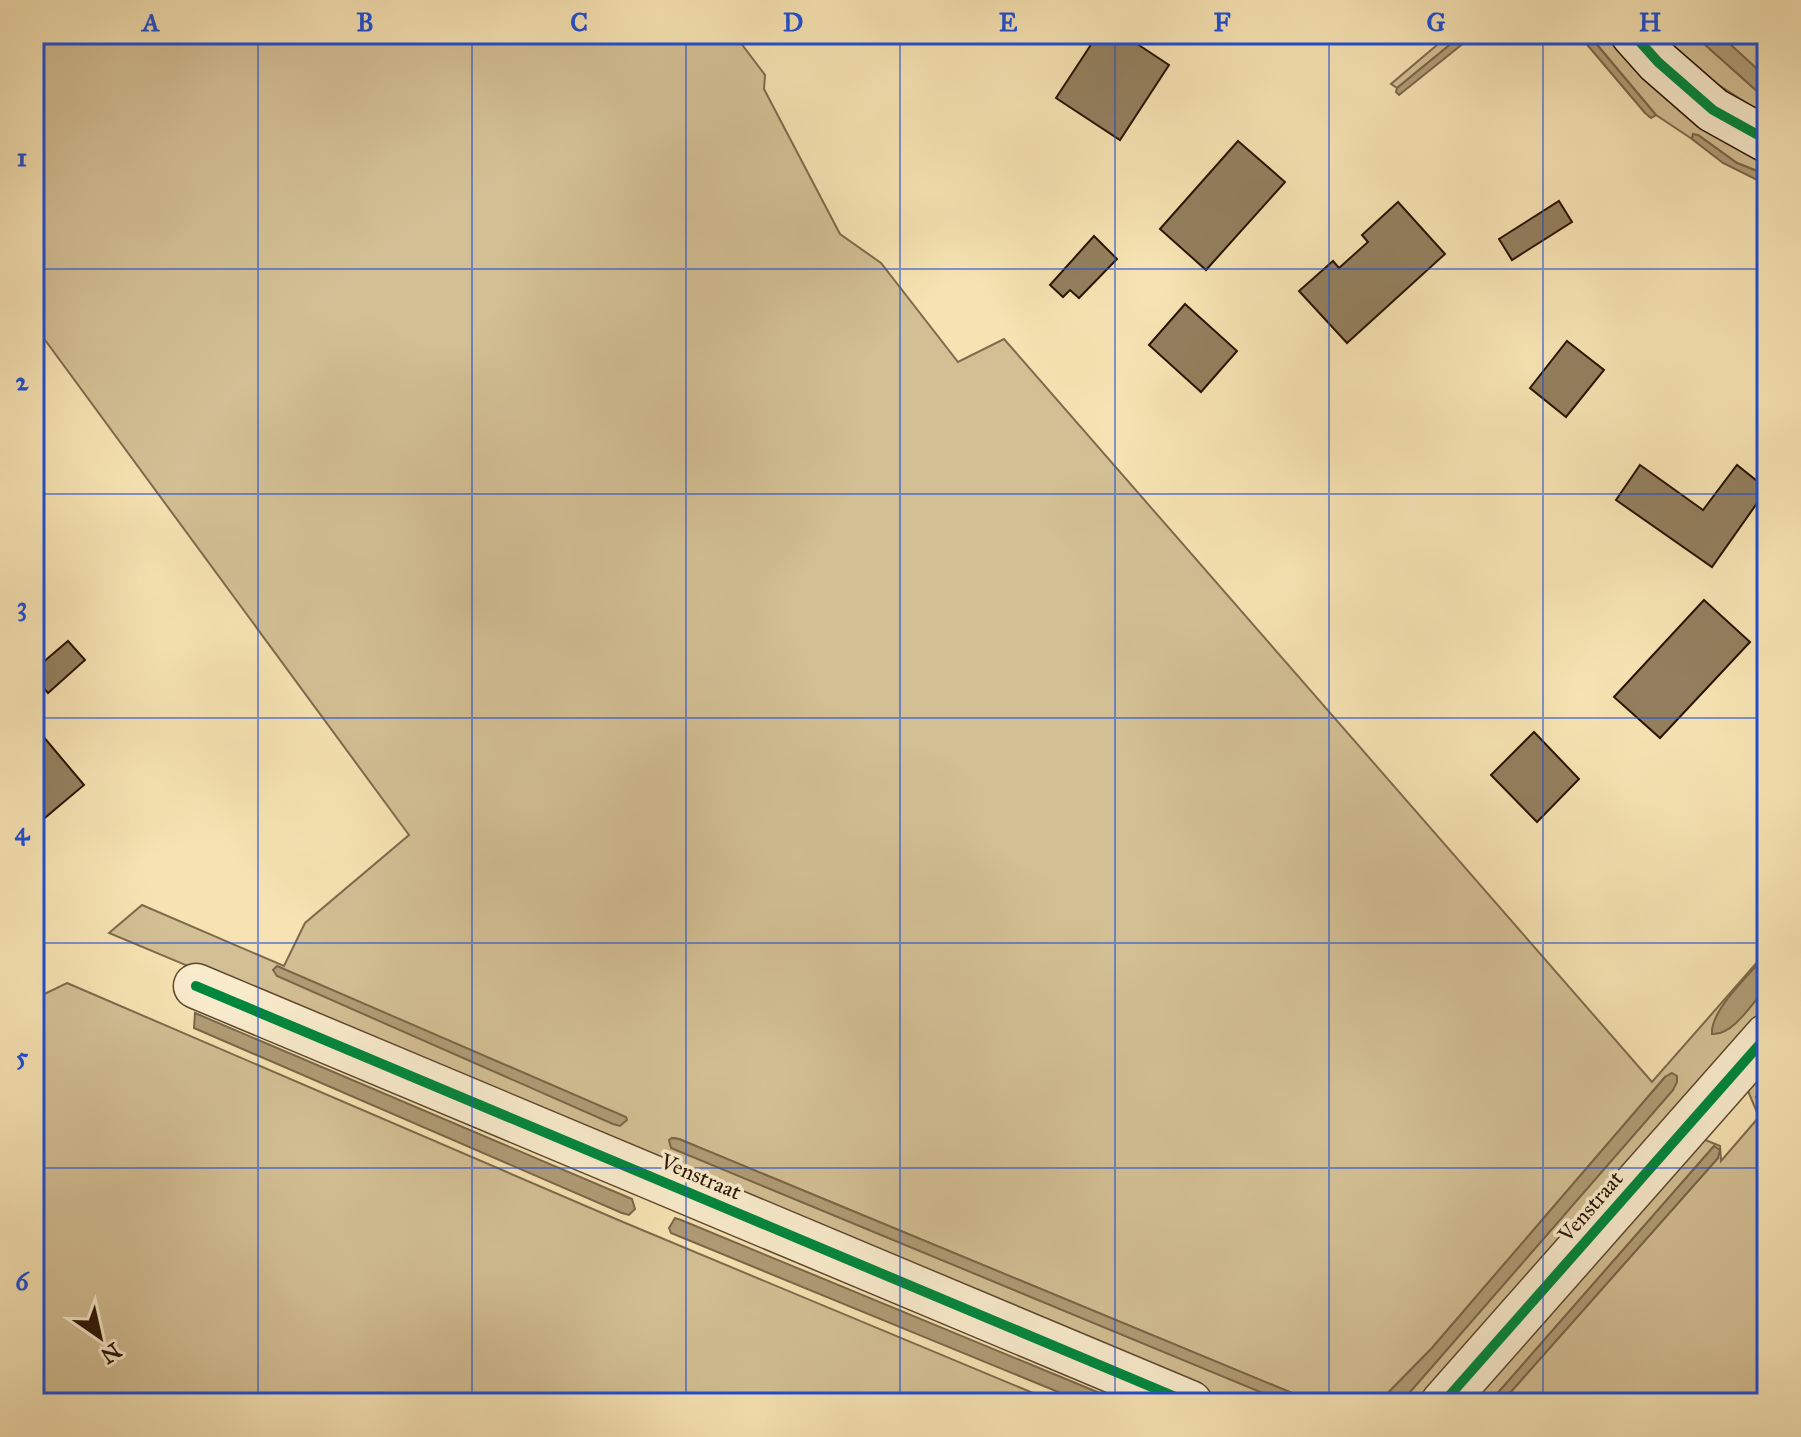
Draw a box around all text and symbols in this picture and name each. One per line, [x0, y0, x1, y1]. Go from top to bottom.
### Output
text: A [140, 6, 160, 38]
text: B [356, 6, 374, 38]
text: C [570, 6, 588, 38]
text: D [783, 6, 803, 38]
text: E [999, 6, 1018, 38]
text: F [1214, 6, 1231, 38]
text: G [1426, 6, 1446, 38]
text: H [1639, 6, 1662, 38]
text: 1 [17, 141, 27, 173]
text: 2 [16, 365, 30, 397]
text: 3 [17, 590, 27, 622]
text: 4 [15, 815, 31, 847]
text: 5 [16, 1040, 29, 1072]
street label: Venstraat [655, 1147, 746, 1206]
street label: Venstraat [1552, 1165, 1629, 1248]
text: 6 [15, 1265, 30, 1297]
north arrow [60, 1297, 140, 1377]
text: N [95, 1337, 126, 1370]

